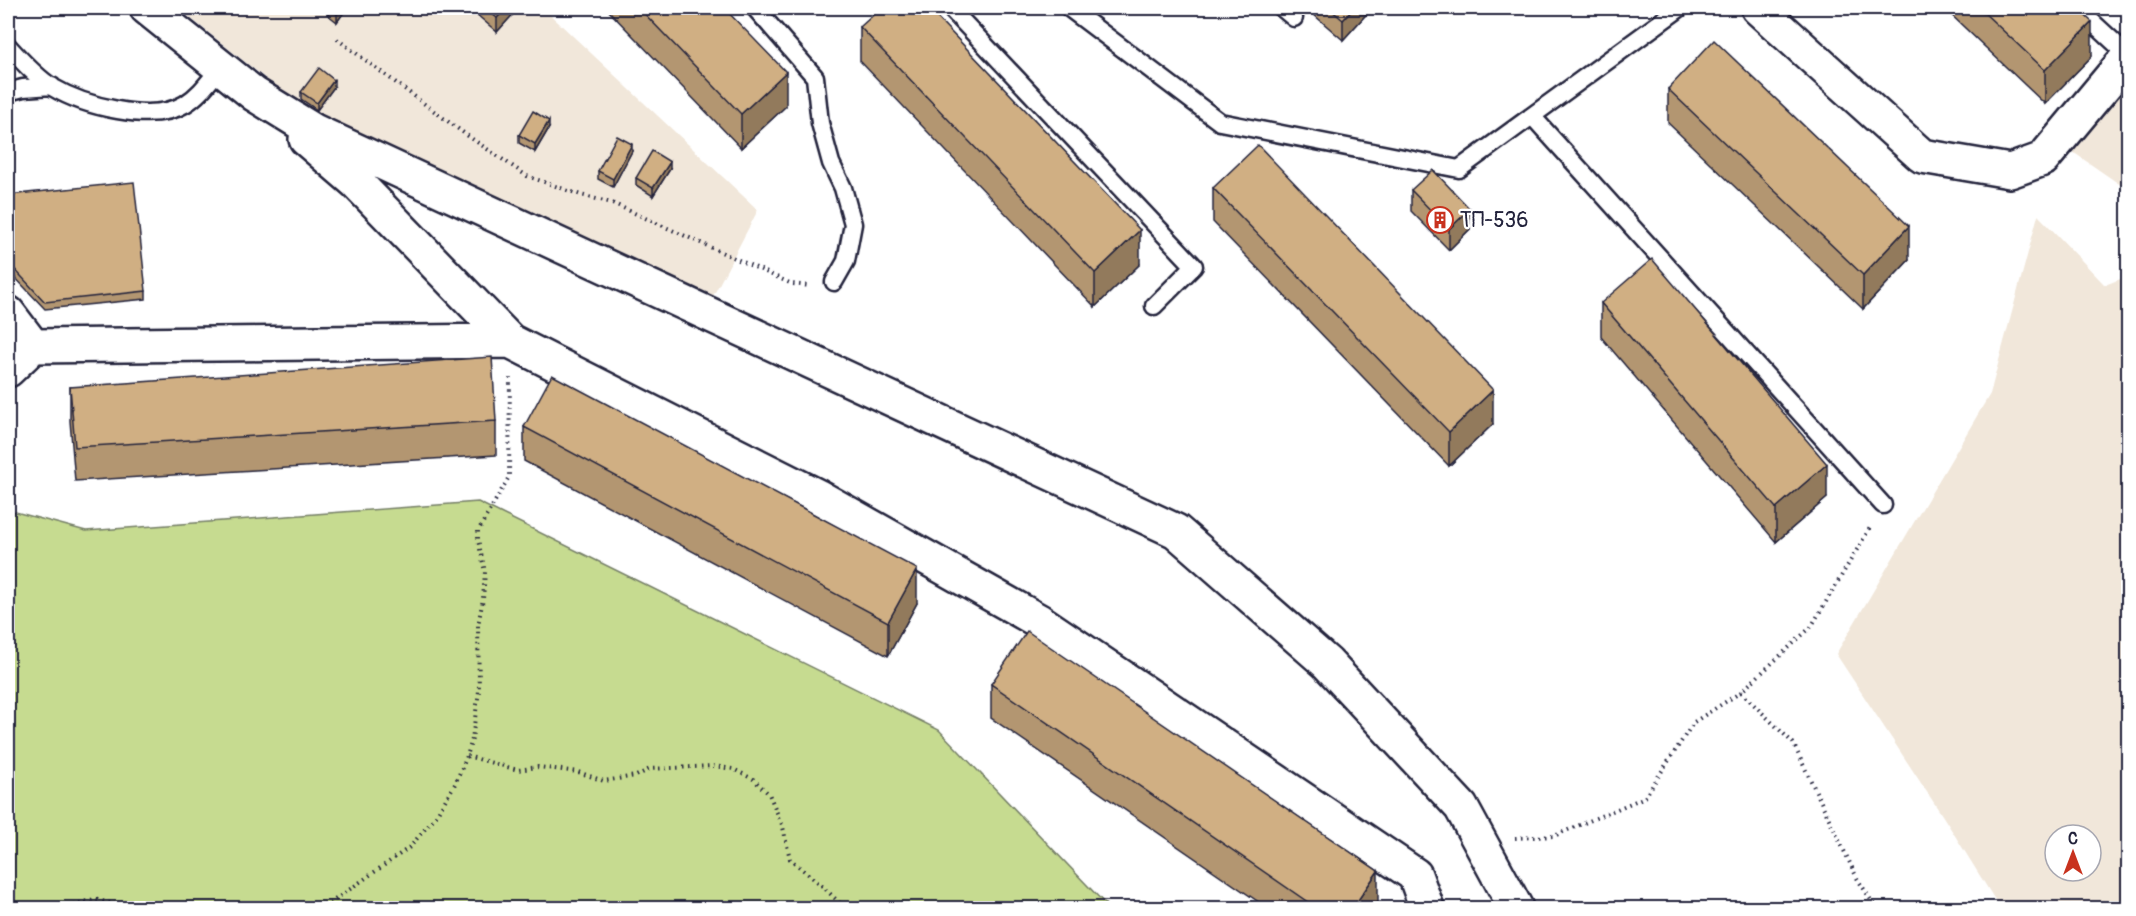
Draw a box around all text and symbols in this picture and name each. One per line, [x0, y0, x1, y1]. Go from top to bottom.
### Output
building icon: ТП-536 [1425, 205, 1455, 235]
place label: ТП-536 [1460, 207, 1529, 234]
north arrow [2043, 823, 2103, 883]
text: С [2068, 829, 2078, 849]

